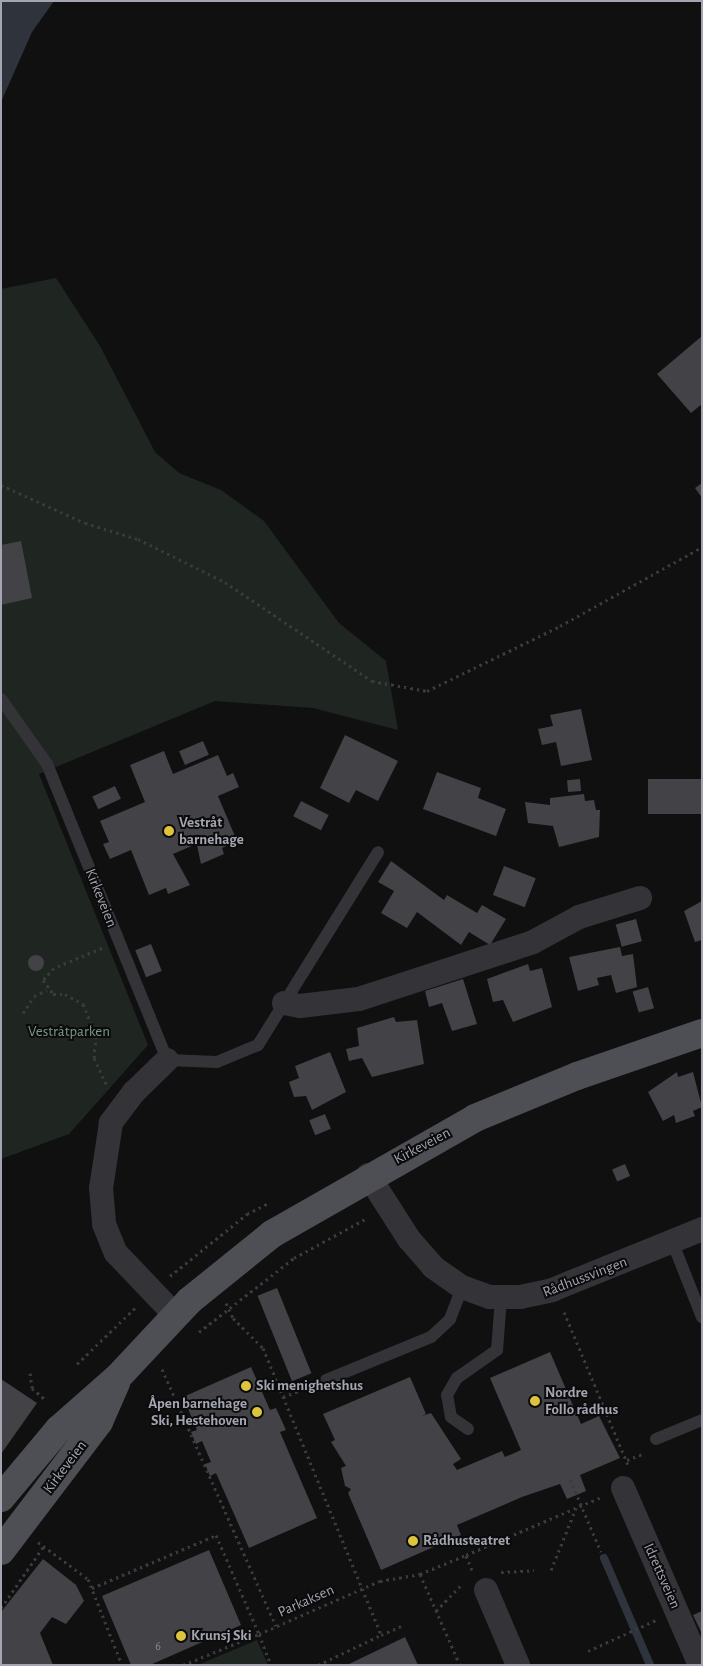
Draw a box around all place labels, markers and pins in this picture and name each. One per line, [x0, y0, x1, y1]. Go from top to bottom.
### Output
place label: Vestråt barnehage [179, 813, 244, 848]
marker: Vestråt barnehage [163, 825, 175, 837]
place label: Ski menighetshus [256, 1377, 363, 1395]
marker: Ski menighetshus [240, 1380, 252, 1392]
place label: Nordre Follo rådhus [545, 1383, 618, 1418]
place label: Åpen barnehage Ski, Hestehoven [148, 1394, 247, 1429]
marker: Nordre Follo rådhus [529, 1395, 541, 1407]
marker: Åpen barnehage Ski, Hestehoven [251, 1406, 263, 1418]
place label: Rådhusteatret [423, 1532, 510, 1550]
marker: Rådhusteatret [407, 1535, 419, 1547]
place label: Krunsj Ski [191, 1627, 252, 1645]
marker: Krunsj Ski [175, 1630, 187, 1642]

